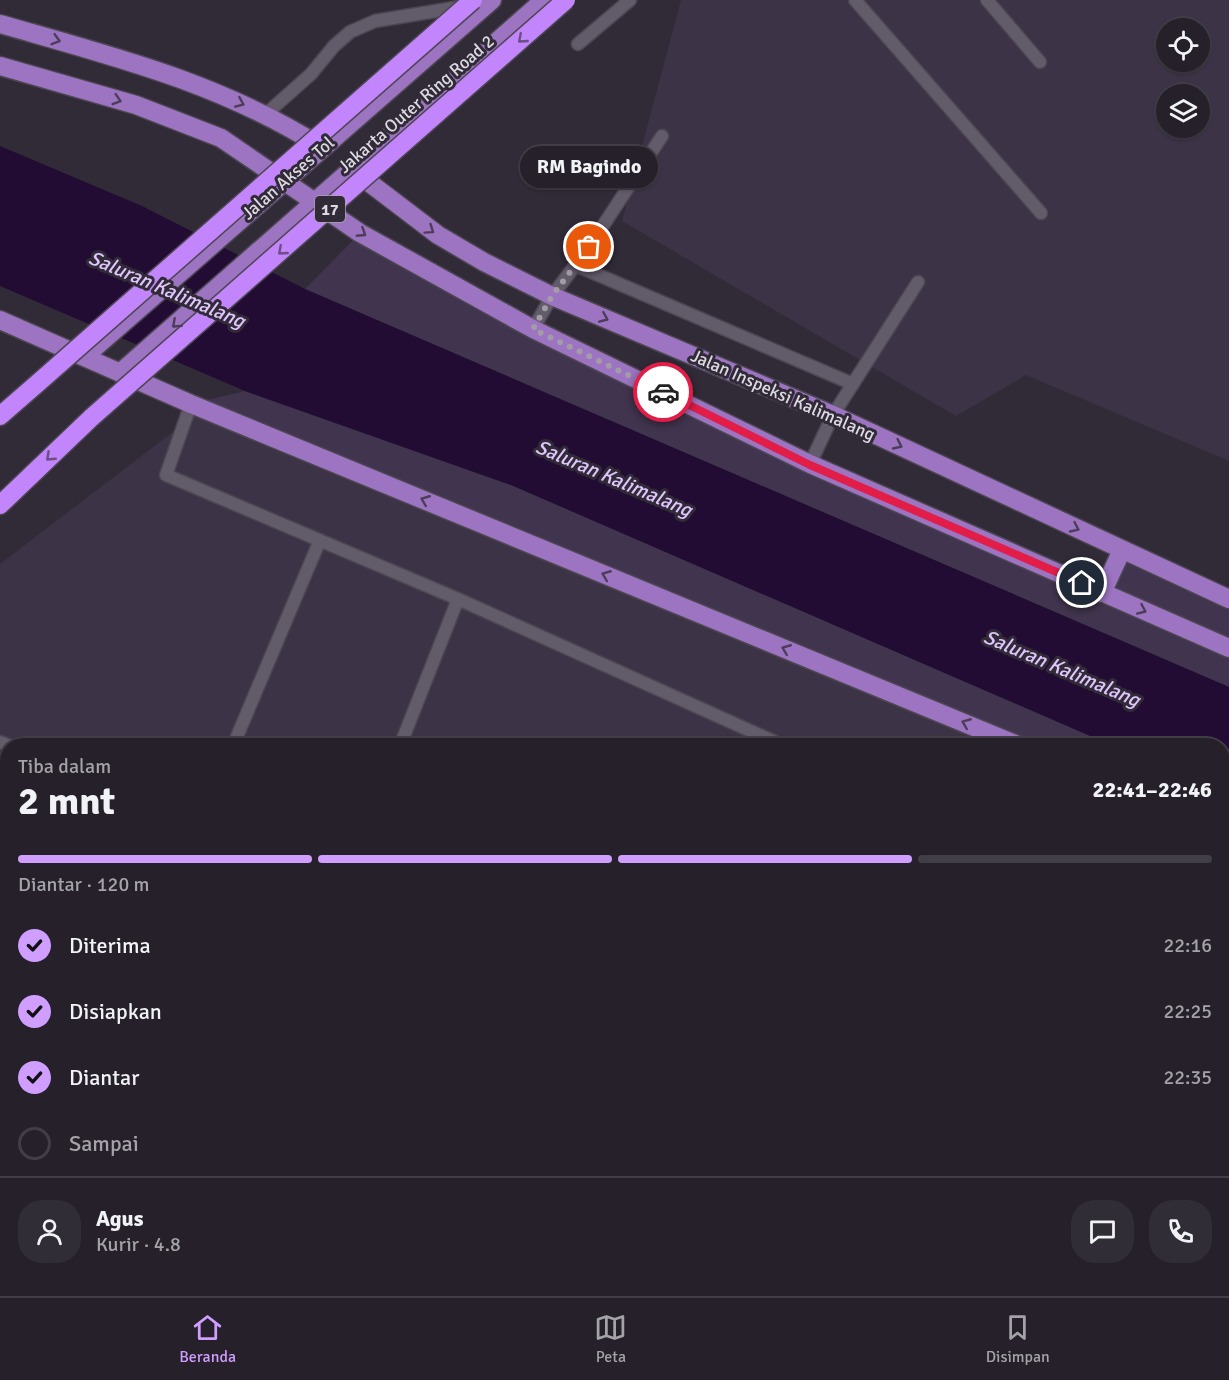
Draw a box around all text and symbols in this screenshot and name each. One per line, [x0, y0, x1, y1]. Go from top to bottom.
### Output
map controls [1156, 18, 1210, 138]
button: locate [1156, 18, 1210, 72]
street label: Jakarta Outer Ring Road 2 [333, 30, 499, 178]
one-way arrow [519, 32, 529, 43]
one-way arrow [50, 33, 61, 45]
button: layers [1156, 84, 1210, 138]
one-way arrow [111, 93, 122, 105]
one-way arrow [234, 96, 245, 108]
street label: Jalan Akses Tol [237, 132, 339, 224]
callout: RM Bagindo [520, 145, 658, 187]
text: RM Bagindo [537, 154, 641, 179]
road number: 17 [315, 196, 345, 222]
pin [563, 221, 614, 272]
one-way arrow [423, 223, 434, 234]
one-way arrow [356, 226, 366, 238]
icon: bag [572, 230, 605, 263]
one-way arrow [278, 244, 288, 255]
water label: Saluran Kalimalang [85, 245, 250, 334]
one-way arrow [597, 310, 608, 322]
one-way arrow [173, 317, 183, 328]
street label: Jalan Inspeksi Kalimalang [687, 344, 879, 446]
courier [633, 362, 693, 422]
icon: car [647, 376, 680, 409]
water label: Saluran Kalimalang [532, 434, 697, 523]
one-way arrow [892, 438, 903, 450]
one-way arrow [46, 450, 57, 461]
one-way arrow [420, 495, 431, 507]
one-way arrow [1068, 521, 1079, 533]
pin [1056, 557, 1107, 608]
icon: home [1065, 566, 1098, 599]
one-way arrow [601, 570, 612, 582]
one-way arrow [1136, 603, 1147, 615]
water label: Saluran Kalimalang [980, 624, 1145, 713]
one-way arrow [781, 644, 792, 656]
one-way arrow [961, 718, 972, 730]
text: Tiba dalam [18, 754, 111, 779]
text: 22:41–22:46 [1093, 776, 1212, 803]
text: 2 mnt [18, 777, 115, 825]
text: Diantar · 120 m [18, 872, 150, 897]
icon: check [18, 929, 51, 962]
text: Diterima [69, 932, 151, 959]
text: 22:16 [1163, 933, 1212, 958]
icon: check [18, 995, 51, 1028]
text: Disiapkan [69, 998, 162, 1025]
text: 22:25 [1163, 999, 1212, 1024]
icon: check [18, 1061, 51, 1094]
text: Diantar [69, 1064, 139, 1091]
text: 22:35 [1163, 1065, 1212, 1090]
text: Sampai [69, 1130, 139, 1157]
button: person [18, 1200, 81, 1263]
button: chat [1071, 1200, 1134, 1263]
button: phone [1149, 1200, 1212, 1263]
text: Agus [96, 1205, 143, 1232]
text: Kurir · 4.8 [96, 1232, 181, 1257]
tab: Beranda [179, 1311, 236, 1367]
tab: Peta [594, 1311, 627, 1367]
tab: Disimpan [986, 1311, 1050, 1367]

